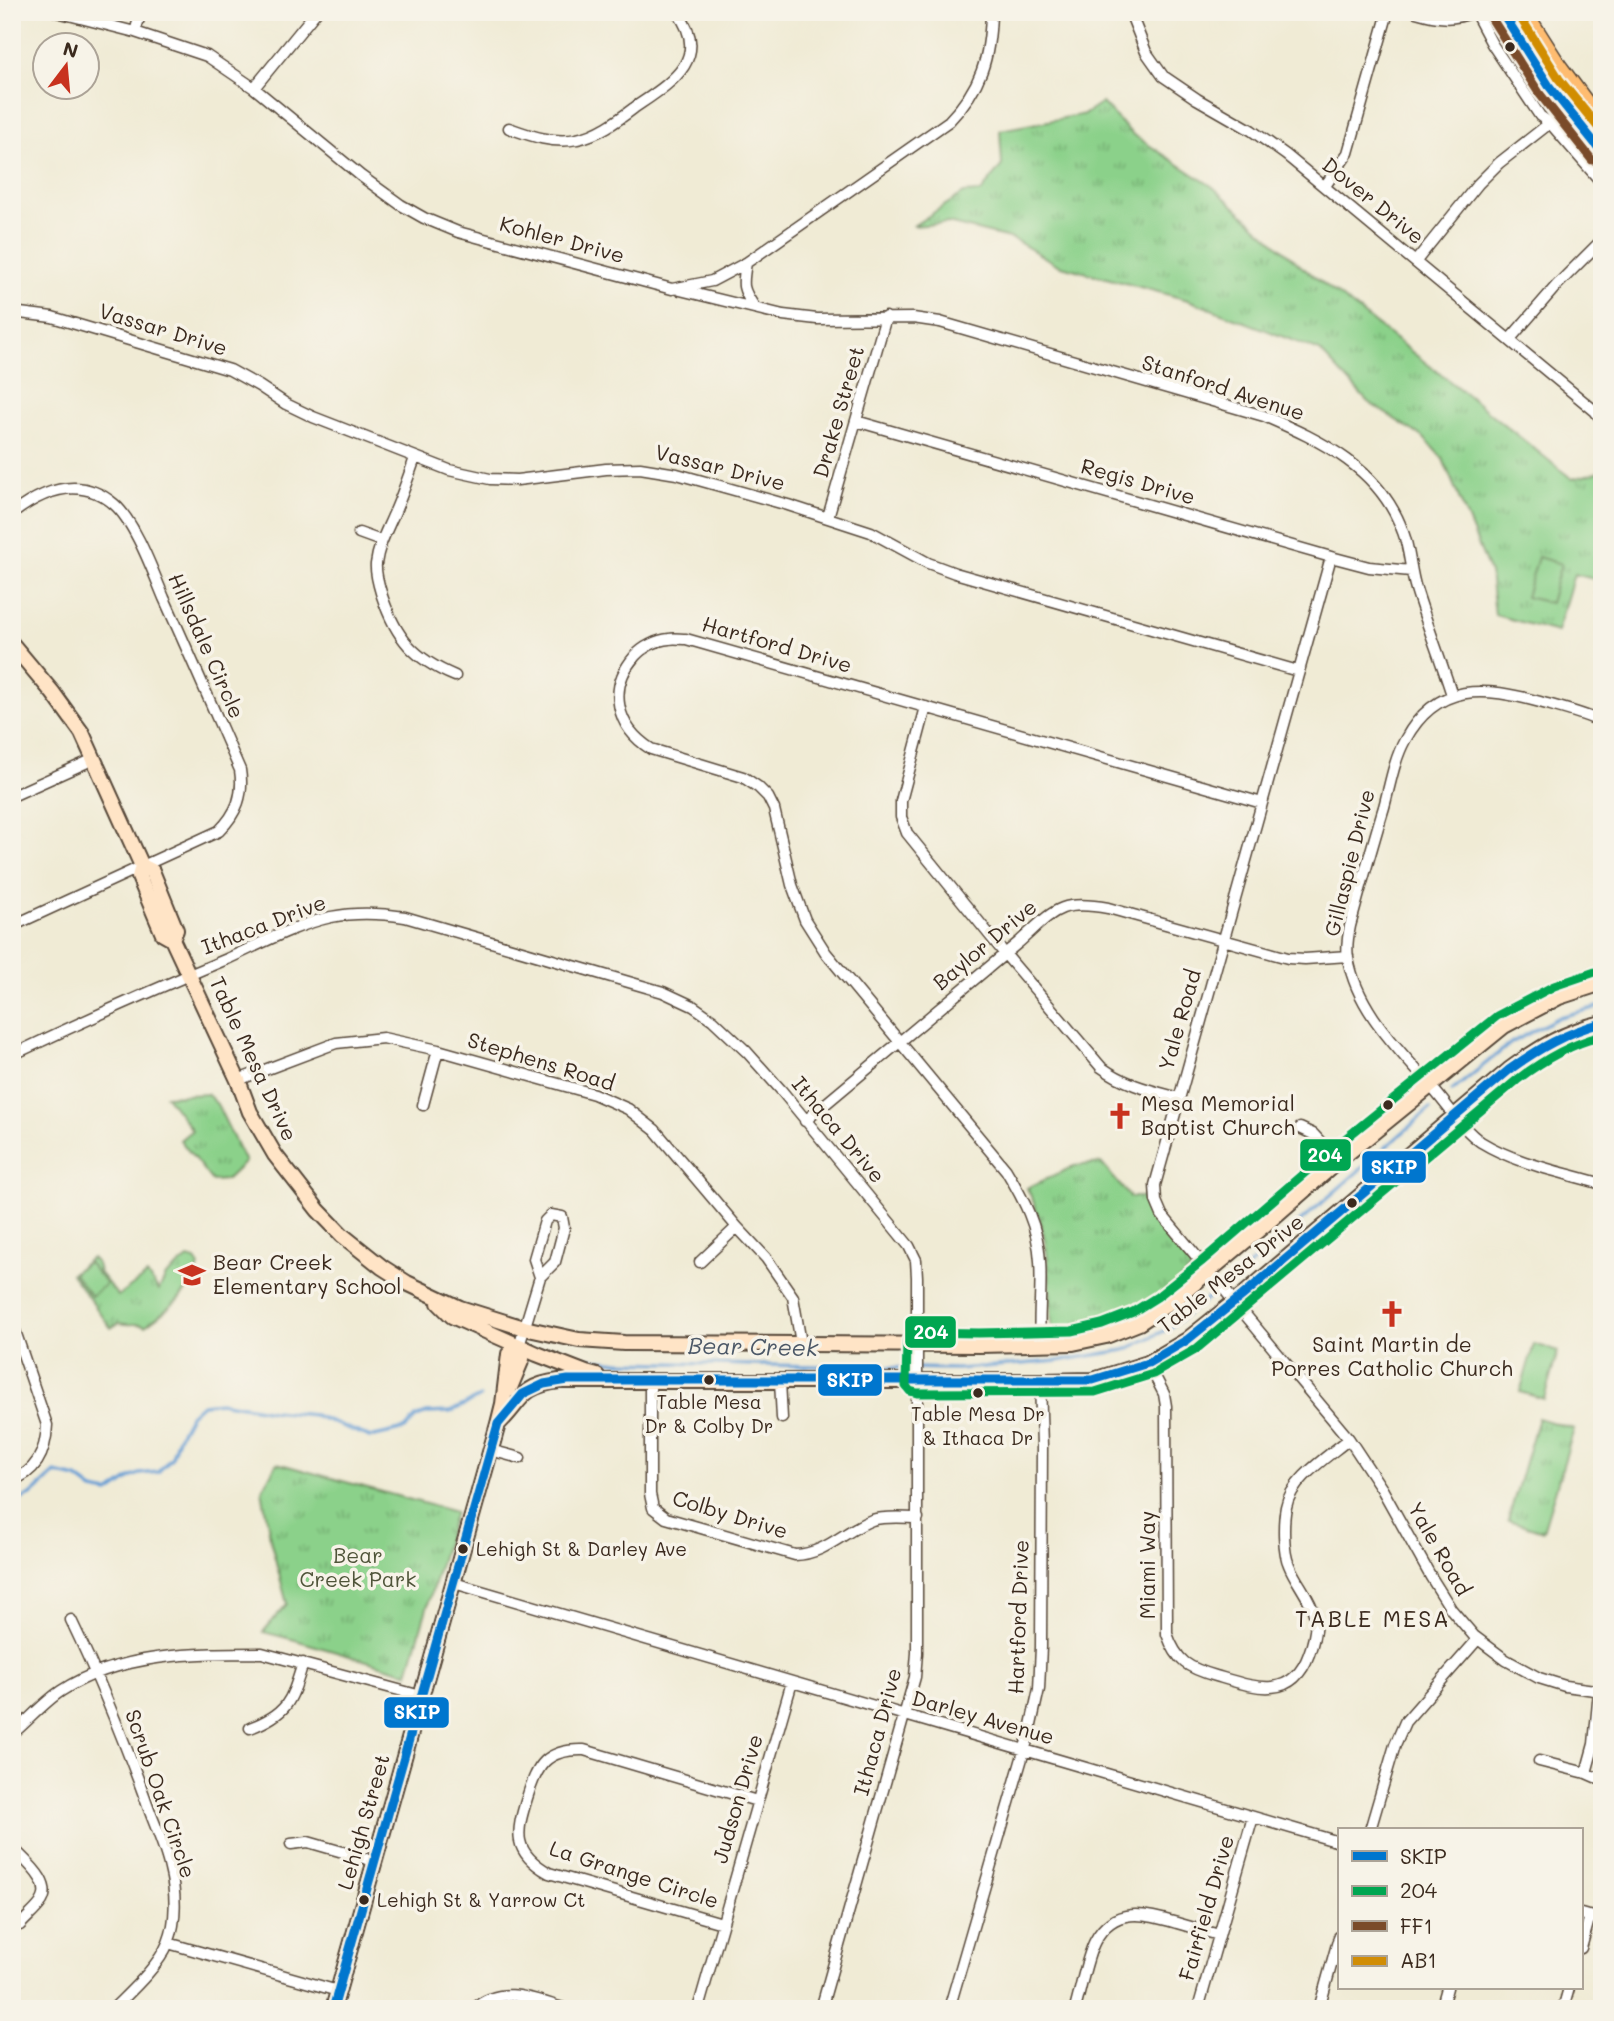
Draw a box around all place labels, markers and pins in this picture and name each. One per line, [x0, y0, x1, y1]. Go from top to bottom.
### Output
unlabelled marker [1503, 40, 1517, 54]
place label: Mesa Memorial Baptist Church [1141, 1089, 1295, 1140]
unlabelled marker [1381, 1098, 1395, 1112]
church icon: Mesa Memorial Baptist Church [1105, 1101, 1135, 1131]
unlabelled marker [1345, 1196, 1359, 1210]
place label: Bear Creek Elementary School [213, 1248, 401, 1299]
school or university icon: Bear Creek Elementary School [177, 1260, 207, 1290]
church icon: Saint Martin de Porres Catholic Church [1377, 1299, 1407, 1329]
place label: Saint Martin de Porres Catholic Church [1271, 1330, 1513, 1381]
marker: Table Mesa Dr & Colby Dr [702, 1373, 716, 1387]
marker: Table Mesa Dr & Ithaca Dr [971, 1386, 985, 1400]
place label: Table Mesa Dr & Colby Dr [645, 1389, 773, 1438]
place label: Table Mesa Dr & Ithaca Dr [911, 1401, 1045, 1450]
place label: Lehigh St & Darley Ave [476, 1536, 687, 1561]
marker: Lehigh St & Darley Ave [456, 1542, 470, 1556]
place label: Lehigh St & Yarrow Ct [377, 1887, 585, 1912]
marker: Lehigh St & Yarrow Ct [357, 1893, 371, 1907]

